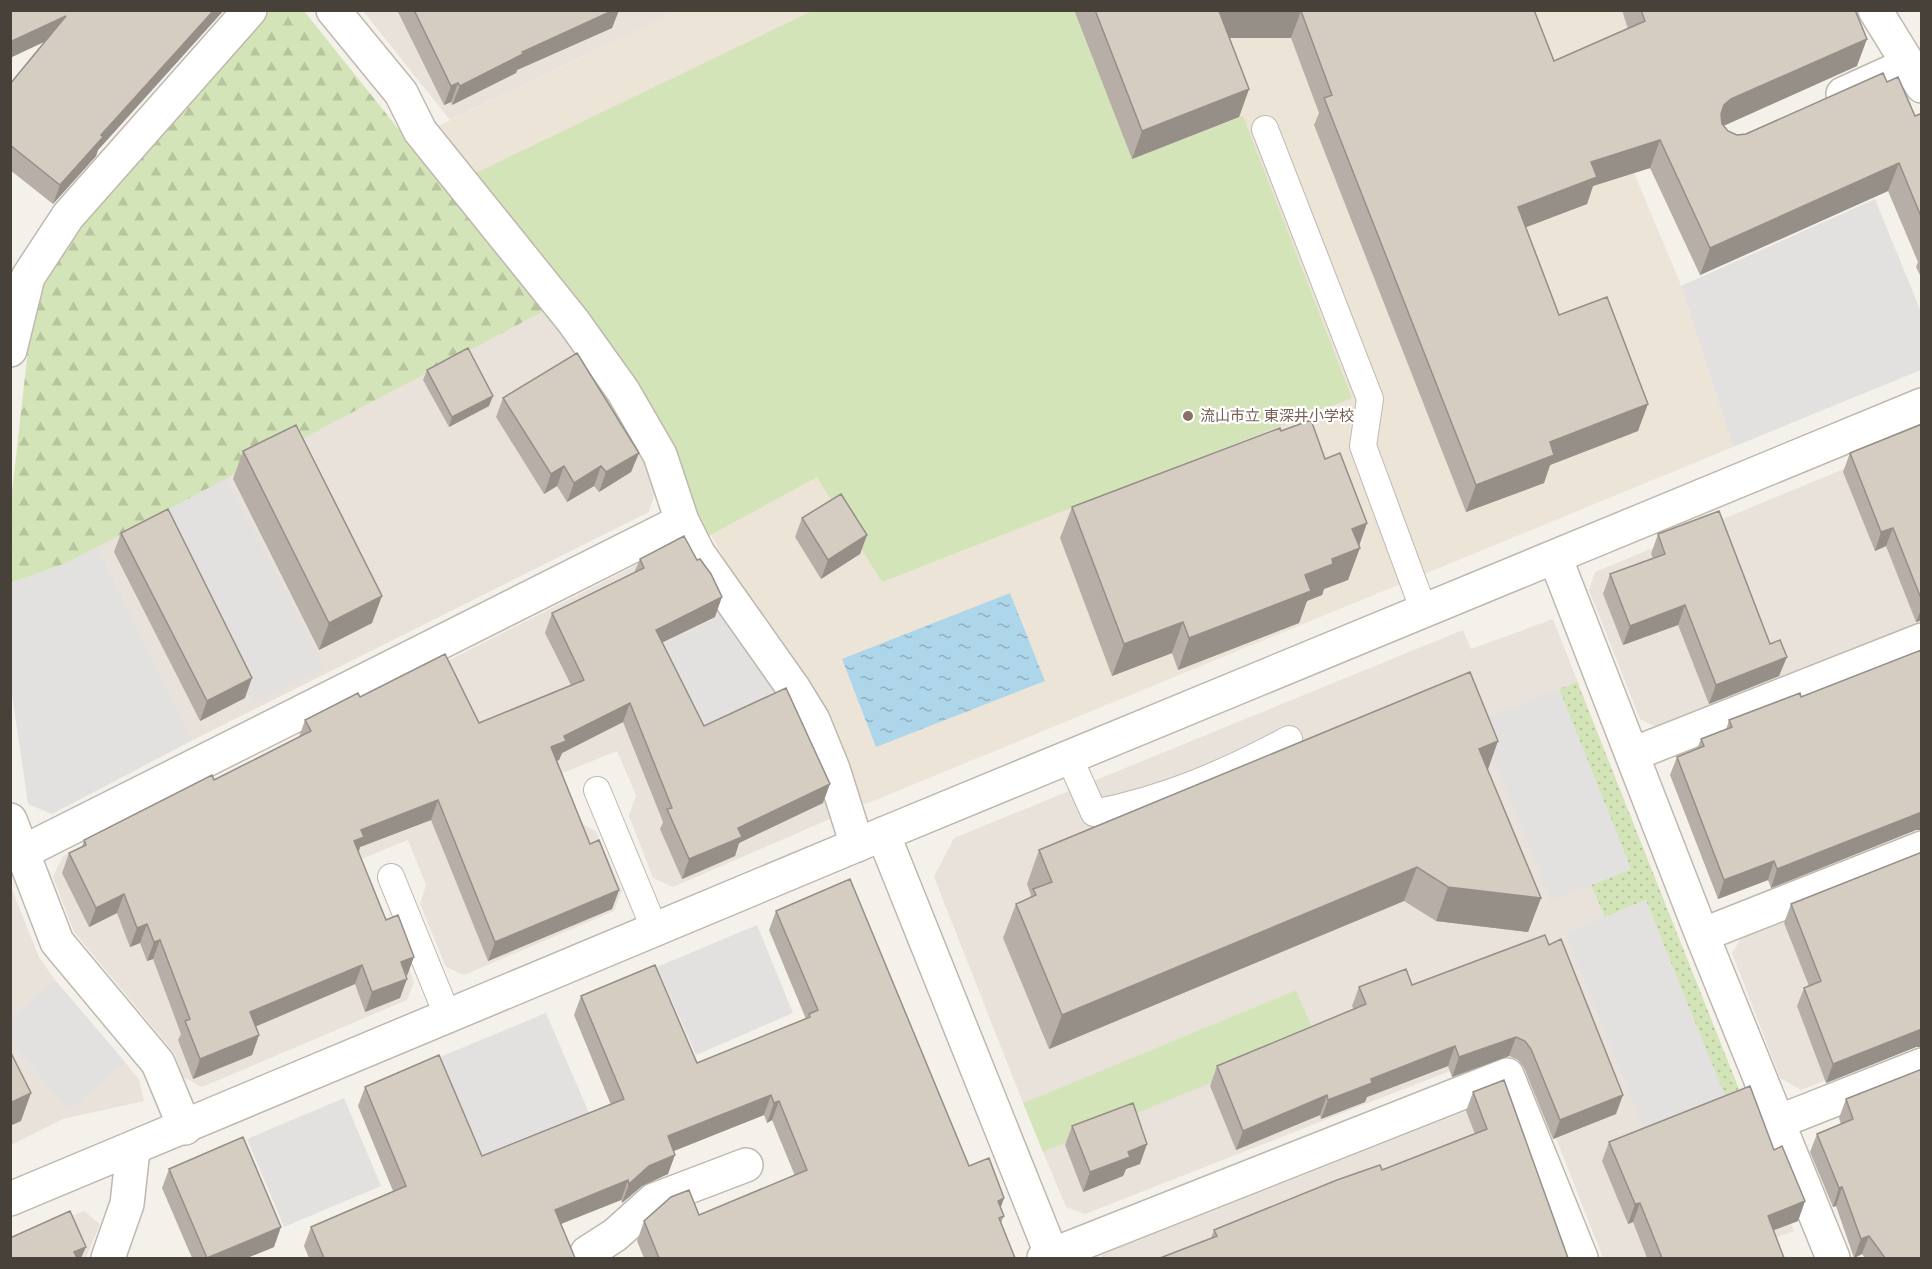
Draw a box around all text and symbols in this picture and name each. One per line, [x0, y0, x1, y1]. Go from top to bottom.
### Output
place label: 流山市立 東深井小学校 [1200, 405, 1354, 425]
marker: 流山市立 東深井小学校 [1181, 409, 1195, 423]

